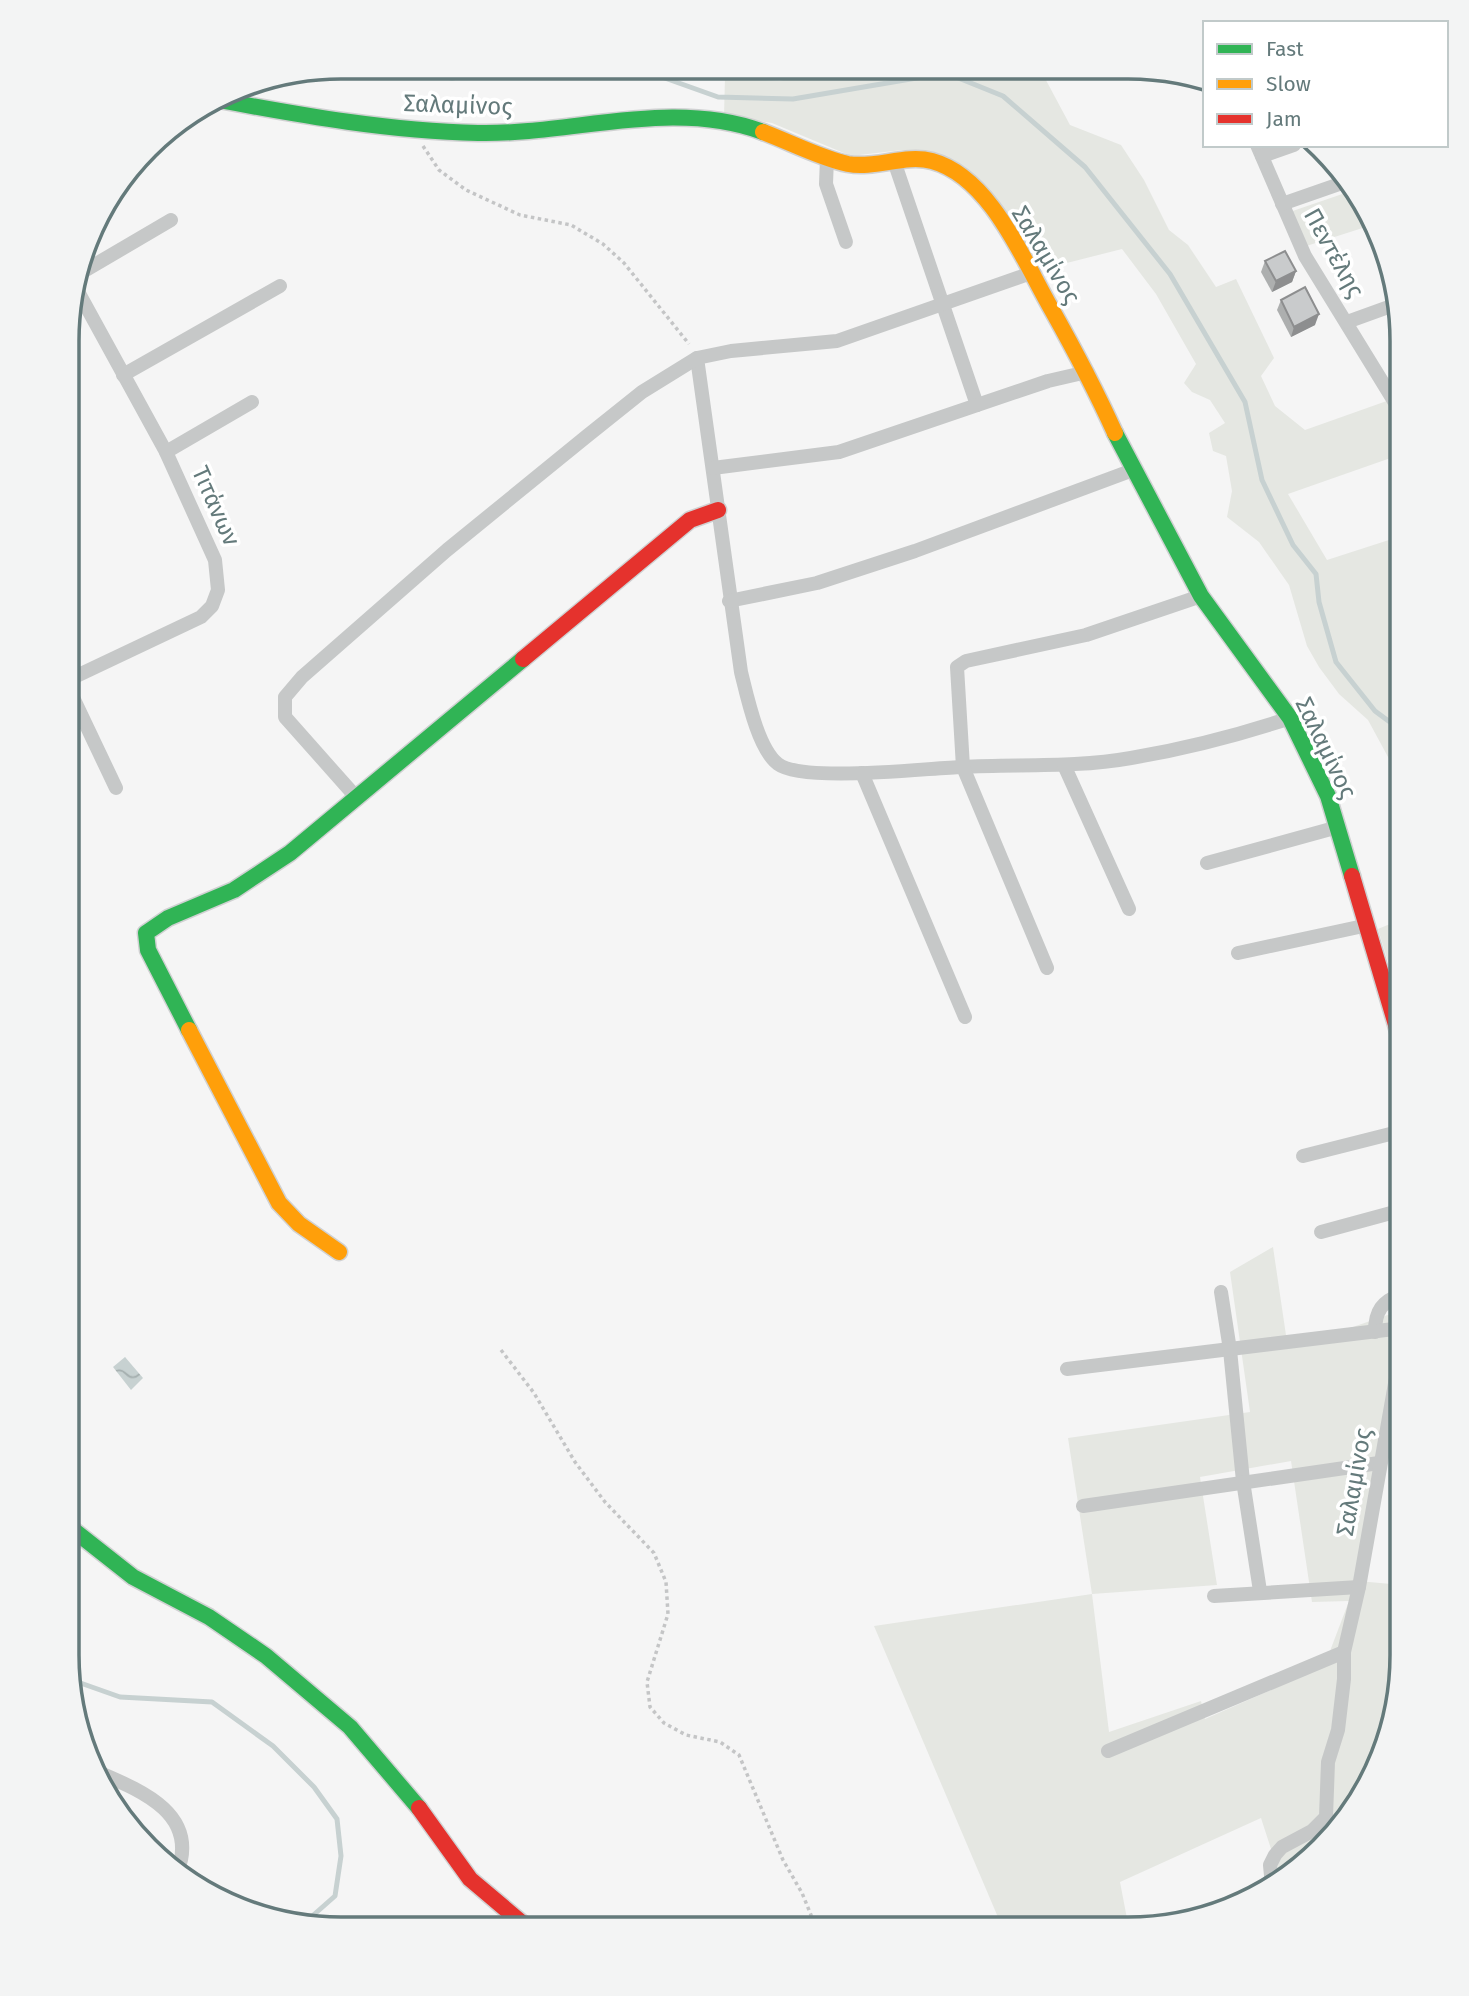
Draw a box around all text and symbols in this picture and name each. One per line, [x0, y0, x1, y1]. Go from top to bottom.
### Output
legend [1203, 21, 1448, 147]
text: Fast [1266, 36, 1304, 62]
text: Slow [1266, 71, 1311, 97]
street label: Σαλαμίνος [403, 89, 513, 121]
text: Jam [1266, 106, 1302, 132]
street label: Σαλαμίνος [1006, 201, 1086, 309]
street label: Πεντέλης [1298, 203, 1370, 303]
street label: Τιτάνων [186, 462, 246, 551]
street label: Σαλαμίνος [1290, 693, 1362, 803]
street label: Σαλαμίνος [1331, 1426, 1377, 1538]

